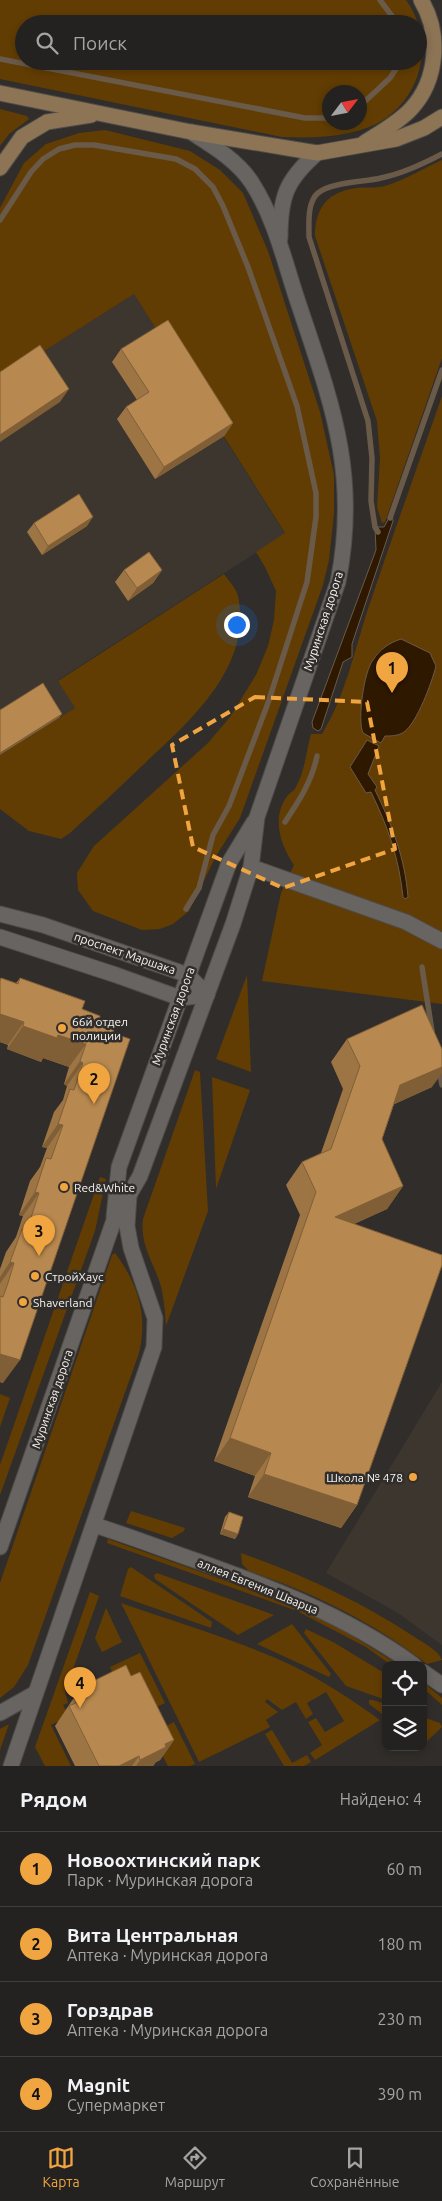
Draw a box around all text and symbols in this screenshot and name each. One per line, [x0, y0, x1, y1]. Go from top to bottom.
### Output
search box [15, 15, 427, 70]
icon: search [33, 29, 61, 57]
text: Поиск [73, 32, 127, 54]
north arrow [322, 85, 367, 130]
street label: Муринская дорога [301, 570, 345, 672]
your location [224, 612, 250, 638]
pin: 1 [376, 652, 408, 693]
street label: проспект Маршака [73, 930, 177, 976]
street label: Муринская дорога [149, 965, 197, 1067]
place label: 66й отдел полиции [72, 1015, 128, 1042]
marker: 66й отдел полиции [56, 1022, 68, 1034]
pin: 2 [78, 1063, 110, 1104]
marker: Red&White [58, 1181, 70, 1193]
place label: Red&White [74, 1181, 135, 1194]
pin: 3 [23, 1215, 55, 1256]
marker: СтройХаус [29, 1270, 41, 1282]
place label: СтройХаус [45, 1270, 104, 1283]
marker: Shaverland [17, 1296, 29, 1308]
place label: Shaverland [33, 1296, 93, 1309]
street label: Муринская дорога [29, 1348, 75, 1450]
place label: Школа № 478 [326, 1471, 403, 1484]
marker: Школа № 478 [407, 1471, 419, 1483]
street label: аллея Евгения Шварца [196, 1556, 320, 1616]
map controls [382, 1661, 427, 1751]
button: locate [382, 1661, 427, 1706]
pin: 4 [64, 1667, 96, 1708]
button: layers [382, 1706, 427, 1751]
text: Рядом [20, 1787, 88, 1811]
text: Найдено: 4 [340, 1790, 422, 1808]
text: Новоохтинский парк [67, 1849, 260, 1871]
text: 1 [31, 1860, 41, 1878]
text: 60 m [386, 1860, 422, 1878]
text: Парк · Муринская дорога [67, 1871, 253, 1889]
text: Вита Центральная [67, 1924, 238, 1946]
text: 2 [31, 1935, 41, 1953]
text: 180 m [377, 1935, 422, 1953]
text: Аптека · Муринская дорога [67, 1946, 268, 1964]
text: Горздрав [67, 1999, 154, 2021]
text: 3 [31, 2010, 41, 2028]
text: 230 m [377, 2010, 422, 2028]
text: Аптека · Муринская дорога [67, 2021, 268, 2039]
text: Magnit [67, 2074, 130, 2096]
text: 4 [31, 2085, 41, 2103]
text: 390 m [377, 2085, 422, 2103]
text: Супермаркет [67, 2096, 165, 2114]
tab: Карта [42, 2144, 80, 2190]
tab: Маршрут [165, 2144, 225, 2190]
tab: Сохранённые [310, 2144, 400, 2190]

